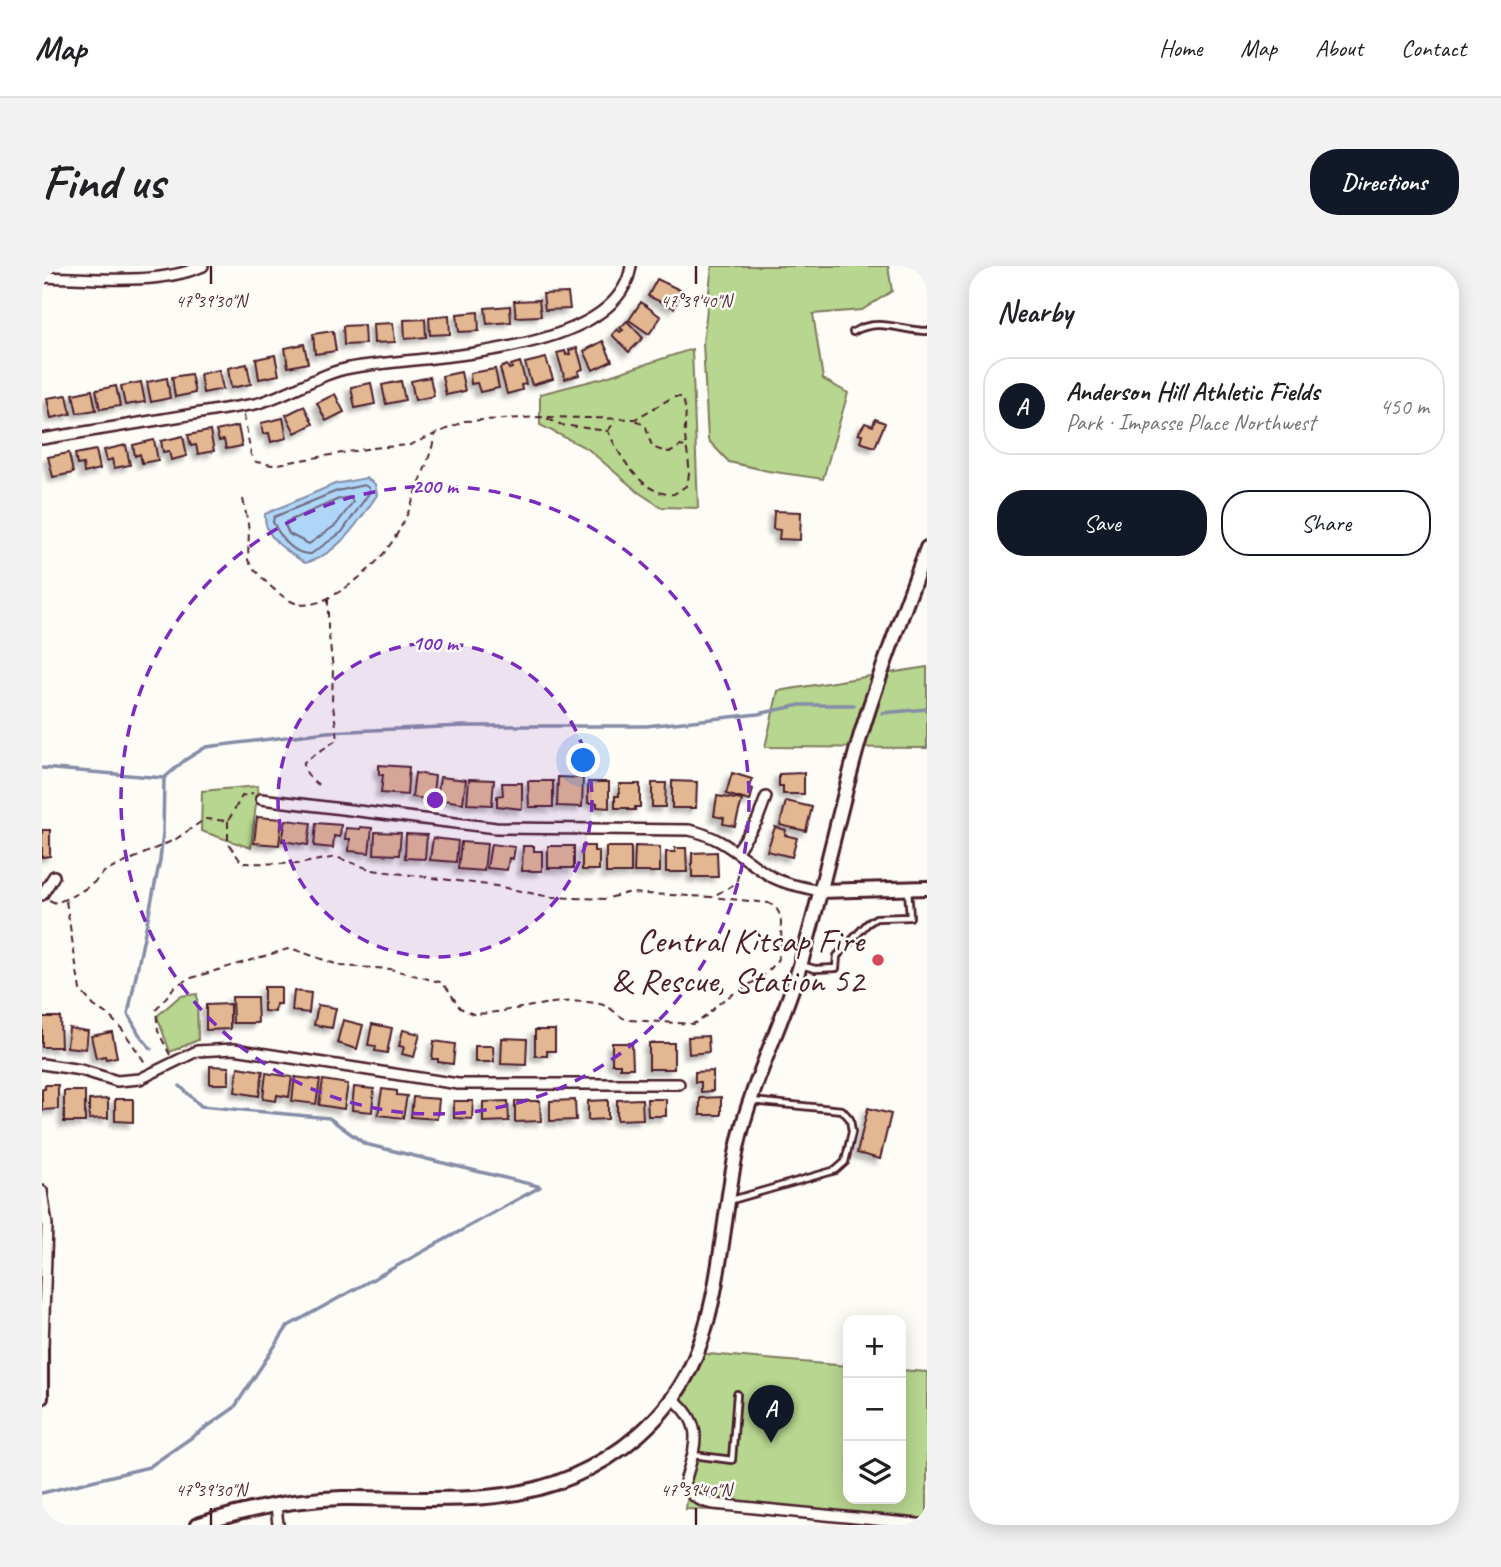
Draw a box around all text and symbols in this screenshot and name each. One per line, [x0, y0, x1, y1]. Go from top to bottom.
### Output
text: Map [35, 27, 86, 69]
text: Home [1159, 33, 1202, 63]
text: Map [1240, 33, 1277, 63]
text: About [1315, 33, 1363, 63]
text: Contact [1401, 33, 1466, 63]
button: Directions [1310, 149, 1459, 215]
text: Find us [42, 151, 164, 213]
text: 47°39'30"N [176, 290, 250, 312]
text: 47°39'40"N [661, 290, 735, 312]
text: Nearby [997, 293, 1073, 331]
text: Anderson Hill Athletic Fields [1066, 375, 1319, 408]
text: A [1016, 392, 1028, 421]
text: 450 m [1380, 392, 1429, 421]
text: Park · Impasse Place Northwest [1066, 408, 1315, 437]
text: 200 m [412, 473, 460, 499]
button: Save [997, 490, 1207, 556]
button: Share [1221, 490, 1431, 556]
text: 100 m [412, 630, 460, 656]
your location [566, 743, 600, 777]
centre of rings [423, 788, 447, 812]
place label: Central Kitsap Fire & Rescue, Station 52 [611, 918, 867, 1003]
marker: Central Kitsap Fire & Rescue, Station 52 [870, 952, 886, 968]
map controls [843, 1315, 906, 1504]
button: + [843, 1315, 906, 1378]
button: − [843, 1378, 906, 1441]
pin: A [748, 1385, 794, 1443]
button: layers [843, 1441, 906, 1504]
text: 47°39'30"N [176, 1479, 250, 1501]
text: 47°39'40"N [661, 1479, 735, 1501]

